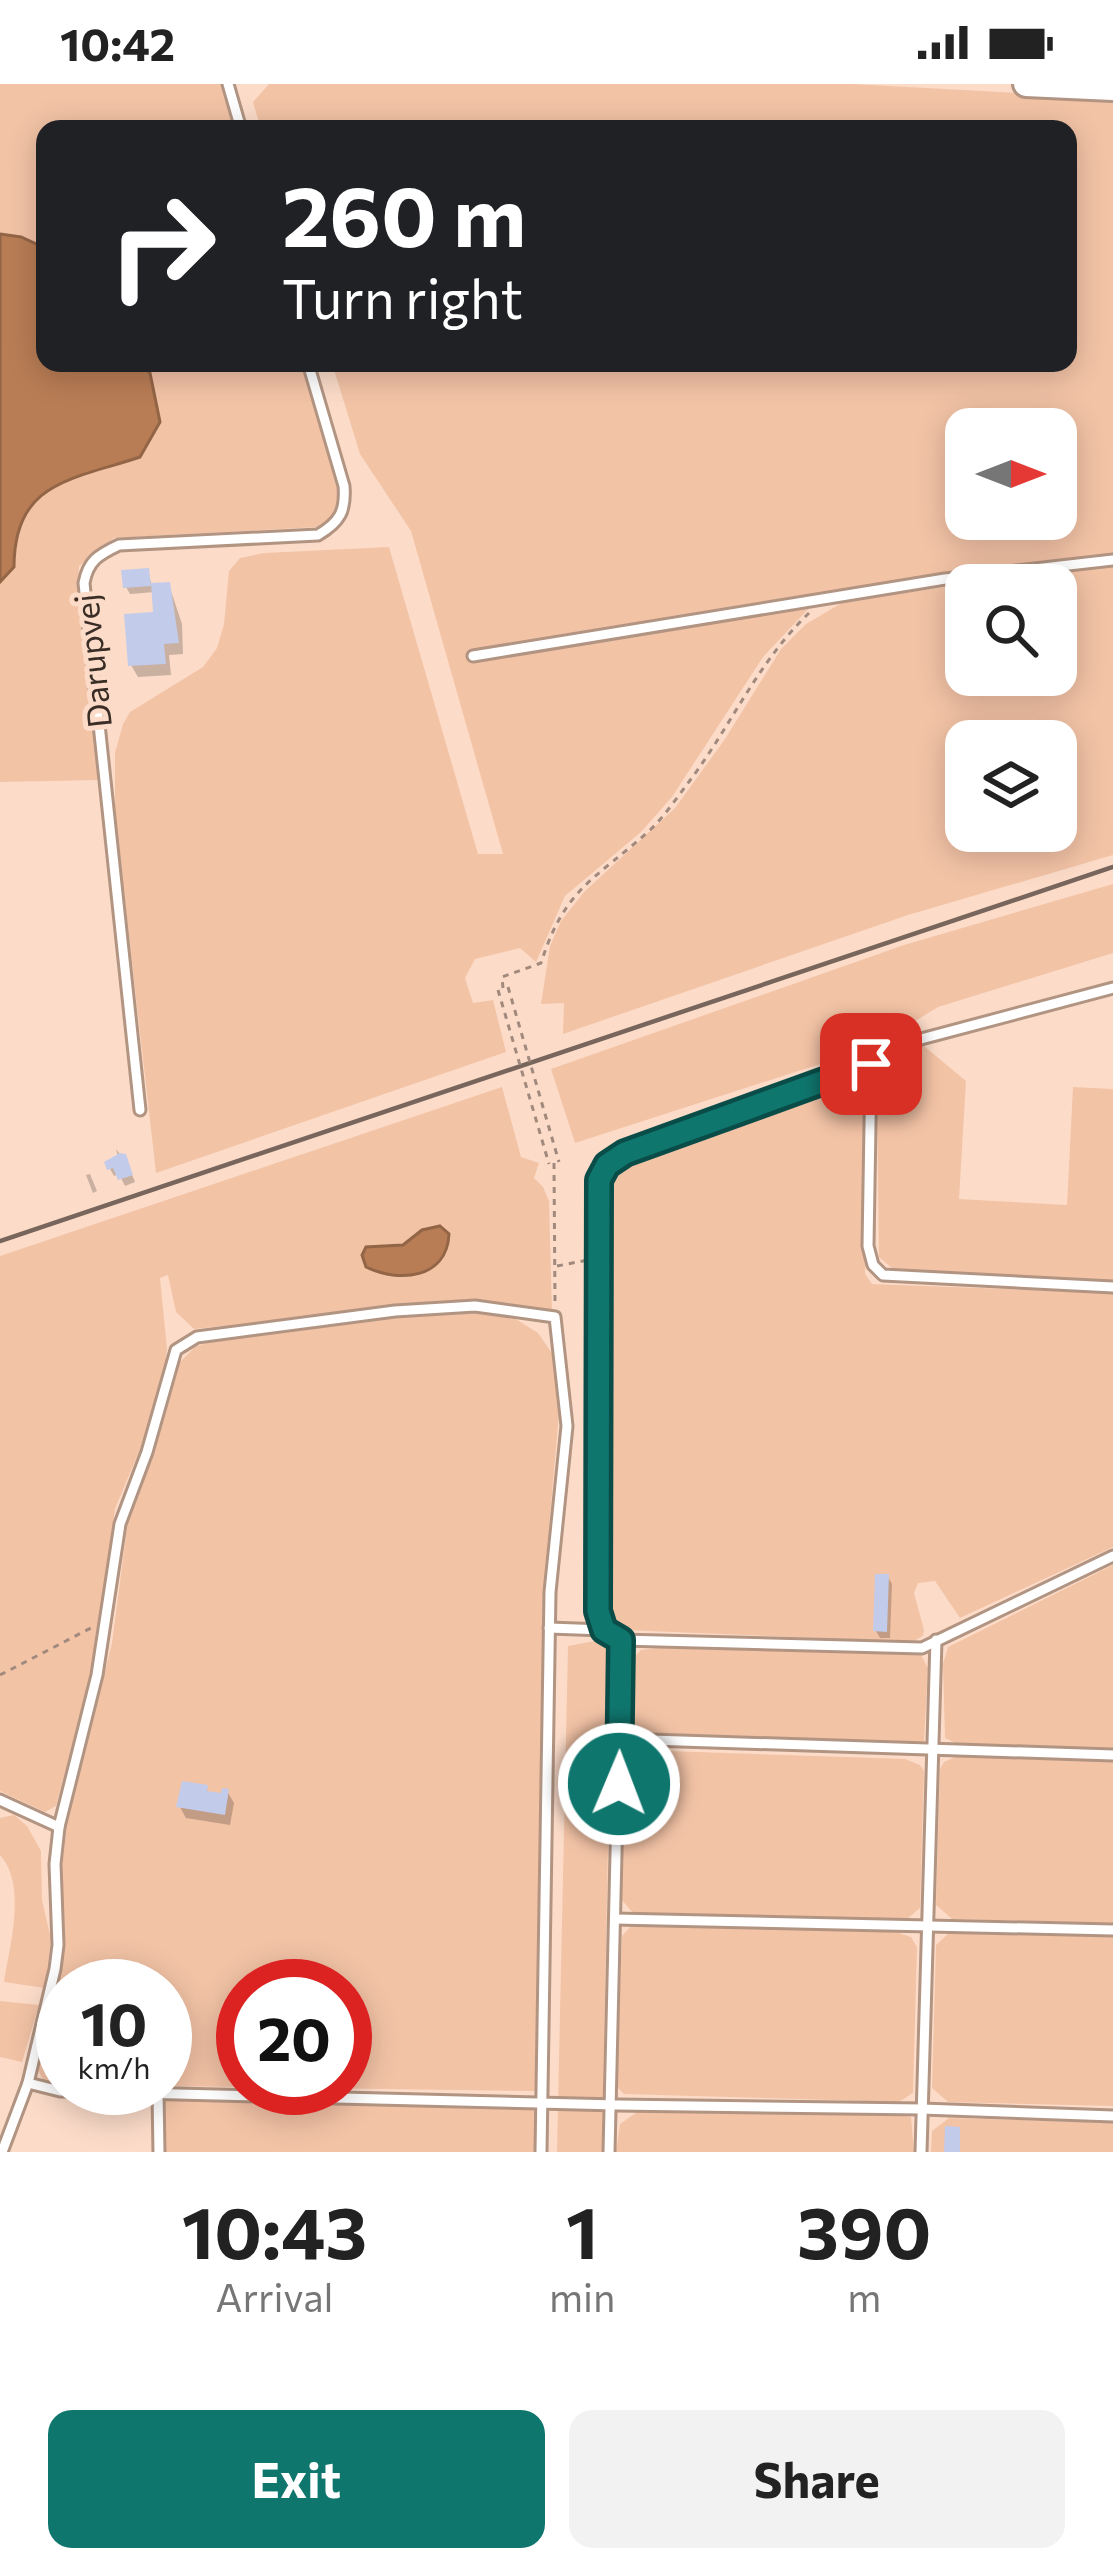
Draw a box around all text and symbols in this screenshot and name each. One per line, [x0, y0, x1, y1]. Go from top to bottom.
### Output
text: 10:42 [60, 15, 175, 70]
text: 260 m [282, 162, 526, 264]
icon: right [84, 168, 240, 324]
text: Turn right [282, 264, 523, 330]
north arrow [945, 408, 1077, 540]
map controls [945, 408, 1077, 852]
button: search [945, 564, 1077, 696]
street label: Darupvej [64, 592, 119, 730]
button: layers [945, 720, 1077, 852]
pin [820, 1013, 922, 1115]
icon: arrive [838, 1031, 904, 1097]
position arrow [556, 1721, 682, 1847]
speed limit sign: 20 [216, 1959, 372, 2115]
text: 10 [80, 1985, 148, 2058]
text: km/h [78, 2048, 150, 2085]
text: 10:43 [182, 2186, 367, 2274]
text: 1 [566, 2186, 598, 2274]
text: 390 [797, 2186, 931, 2274]
text: Arrival [215, 2272, 333, 2320]
text: min [549, 2272, 615, 2320]
text: m [847, 2272, 881, 2320]
button: Exit [48, 2410, 545, 2548]
button: Share [569, 2410, 1065, 2548]

